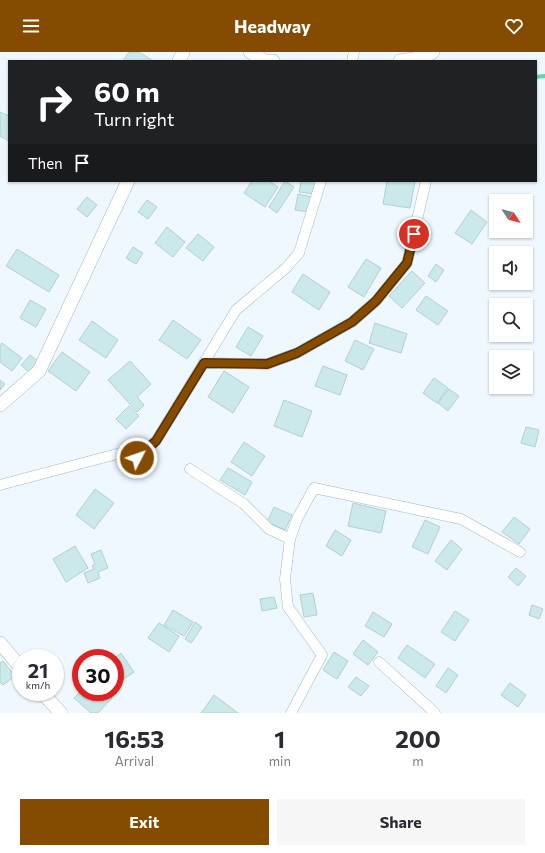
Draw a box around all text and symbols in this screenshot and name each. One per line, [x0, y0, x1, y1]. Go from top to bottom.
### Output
icon: menu [20, 15, 42, 37]
text: Headway [234, 15, 311, 37]
icon: heart [503, 15, 525, 37]
text: 60 m [94, 74, 160, 108]
icon: right [28, 76, 80, 128]
text: Turn right [94, 108, 174, 130]
icon: arrive [71, 152, 93, 174]
text: Then [28, 154, 63, 172]
north arrow [489, 194, 533, 238]
map controls [489, 194, 533, 394]
pin [397, 217, 431, 251]
icon: arrive [403, 223, 425, 245]
button: sound [489, 246, 533, 290]
button: search [489, 298, 533, 342]
button: layers [489, 350, 533, 394]
position arrow [116, 437, 158, 479]
speed limit sign: 30 [72, 649, 124, 701]
text: 21 [28, 658, 48, 682]
text: km/h [26, 679, 50, 691]
text: 16:53 [104, 724, 164, 753]
text: 1 [274, 724, 285, 753]
text: 200 [395, 724, 441, 753]
text: Arrival [115, 753, 154, 769]
text: min [269, 753, 291, 769]
text: m [412, 753, 424, 769]
button: Exit [20, 799, 269, 845]
button: Share [277, 799, 525, 845]

